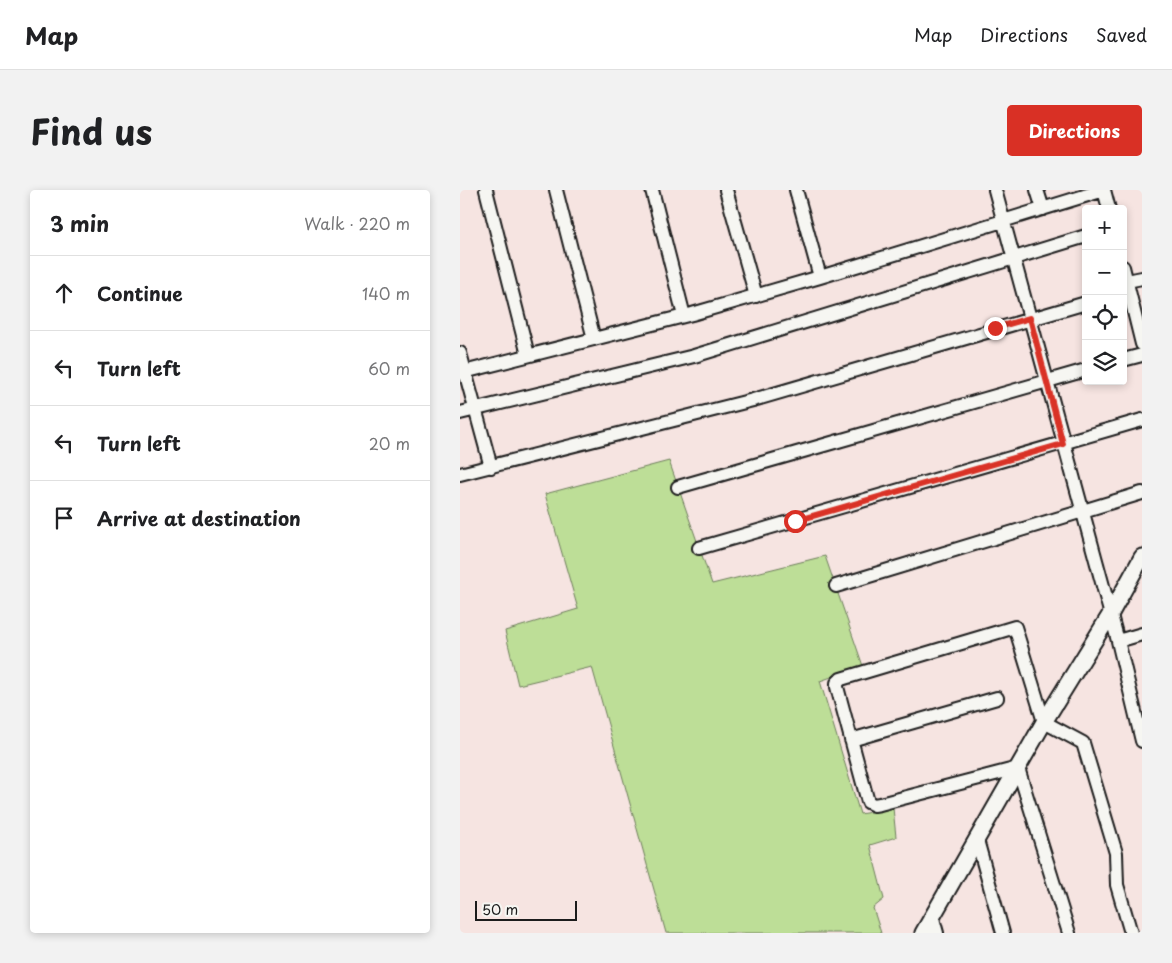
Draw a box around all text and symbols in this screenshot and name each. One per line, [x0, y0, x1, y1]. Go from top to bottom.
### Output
text: Map [25, 17, 78, 53]
text: Map [914, 21, 952, 48]
text: Directions [980, 21, 1068, 48]
text: Saved [1096, 21, 1147, 48]
text: Find us [30, 104, 152, 157]
button: Directions [1007, 105, 1142, 156]
map controls [1082, 205, 1127, 385]
button: + [1082, 205, 1127, 250]
text: 3 min [50, 207, 109, 239]
text: Walk · 220 m [304, 211, 410, 235]
button: − [1082, 250, 1127, 295]
icon: ahead [50, 279, 78, 307]
text: Continue [97, 279, 183, 307]
text: 140 m [362, 281, 410, 305]
button: locate [1082, 295, 1127, 340]
route end [984, 317, 1007, 340]
button: layers [1082, 340, 1127, 385]
icon: left [50, 354, 78, 382]
text: Turn left [97, 354, 181, 382]
text: 60 m [368, 356, 410, 380]
icon: left [50, 429, 78, 457]
text: Turn left [97, 429, 181, 457]
text: 20 m [369, 431, 410, 455]
icon: arrive [50, 504, 78, 532]
text: Arrive at destination [97, 504, 301, 532]
route start [784, 510, 807, 533]
scale bar [475, 898, 578, 921]
text: 50 m [482, 899, 518, 920]

